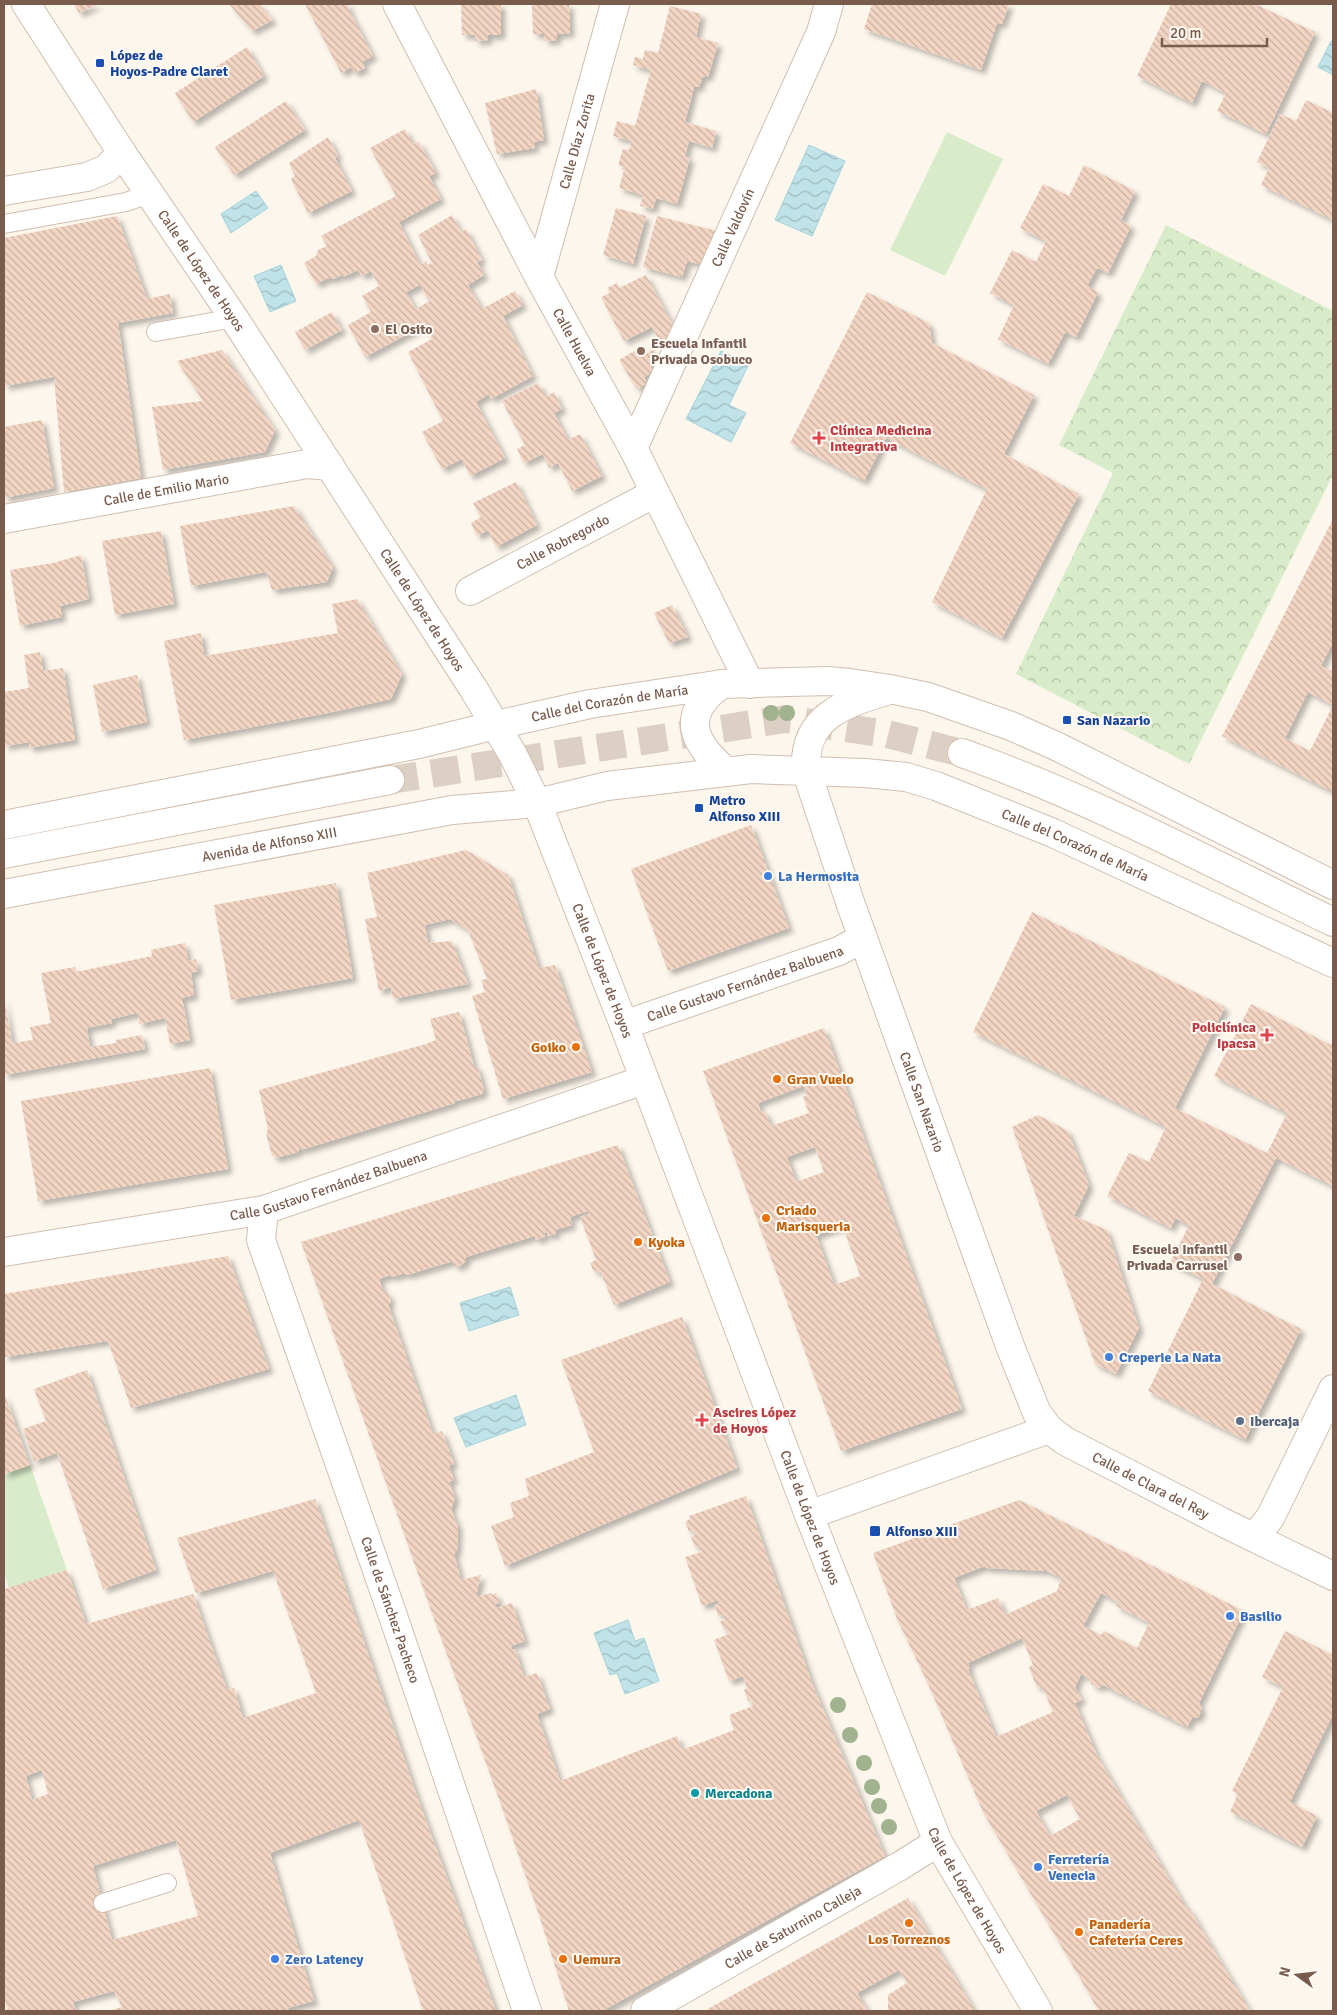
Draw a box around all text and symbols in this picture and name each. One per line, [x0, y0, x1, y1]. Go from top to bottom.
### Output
scale bar [1162, 15, 1267, 47]
text: 20 m [1170, 24, 1201, 42]
place label: López de Hoyos-Padre Claret [110, 47, 229, 80]
marker: López de Hoyos-Padre Claret [94, 57, 106, 69]
street label: Calle Díaz Zorita [555, 91, 598, 191]
street label: Calle Valdovín [707, 185, 758, 270]
street label: Calle de López de Hoyos [154, 206, 249, 334]
street label: Calle Huelva [549, 305, 600, 379]
place label: El Osito [385, 321, 433, 338]
marker: El Osito [369, 323, 381, 335]
place label: Escuela Infantil Privada Osobuco [651, 335, 752, 368]
marker: Escuela Infantil Privada Osobuco [635, 345, 647, 357]
place label: Clínica Medicina Integrativa [830, 422, 932, 455]
marker: Clínica Medicina Integrativa [812, 431, 826, 445]
street label: Calle de Emilio Mario [102, 470, 230, 509]
street label: Calle Robregordo [513, 510, 612, 573]
street label: Calle de López de Hoyos [377, 545, 468, 674]
street label: Calle del Corazón de María [529, 681, 689, 725]
place label: San Nazario [1077, 712, 1150, 729]
marker: San Nazario [1061, 714, 1073, 726]
place label: Metro Alfonso XIII [709, 792, 780, 825]
marker: Metro Alfonso XIII [693, 802, 705, 814]
street label: Calle del Corazón de María [999, 805, 1152, 885]
street label: Avenida de Alfonso XIII [200, 823, 338, 865]
place label: La Hermosita [778, 868, 859, 885]
marker: La Hermosita [762, 870, 774, 882]
street label: Calle de López de Hoyos [569, 901, 637, 1040]
street label: Calle Gustavo Fernández Balbuena [645, 942, 846, 1025]
place label: Policlínica Ipacsa [1192, 1019, 1256, 1052]
marker: Policlínica Ipacsa [1260, 1028, 1274, 1042]
place label: Goiko [531, 1039, 566, 1056]
marker: Goiko [570, 1041, 582, 1053]
street label: Calle San Nazario [896, 1049, 948, 1155]
place label: Gran Vuelo [787, 1071, 854, 1088]
marker: Gran Vuelo [771, 1073, 783, 1085]
street label: Calle Gustavo Fernández Balbuena [228, 1146, 429, 1224]
place label: Criado Marisqueria [776, 1202, 850, 1235]
marker: Criado Marisqueria [760, 1212, 772, 1224]
place label: Kyoka [648, 1234, 685, 1251]
marker: Kyoka [632, 1236, 644, 1248]
place label: Escuela Infantil Privada Carrusel [1126, 1241, 1229, 1274]
marker: Escuela Infantil Privada Carrusel [1232, 1251, 1244, 1263]
place label: Creperie La Nata [1119, 1349, 1221, 1366]
marker: Creperie La Nata [1103, 1351, 1115, 1363]
place label: Ascires López de Hoyos [713, 1404, 796, 1437]
marker: Ascires López de Hoyos [695, 1413, 709, 1427]
place label: Ibercaja [1250, 1413, 1300, 1430]
marker: Ibercaja [1234, 1415, 1246, 1427]
street label: Calle de López de Hoyos [777, 1448, 844, 1587]
street label: Calle de Clara del Rey [1089, 1448, 1212, 1523]
place label: Alfonso XIII [886, 1523, 957, 1540]
marker: Alfonso XIII [868, 1524, 882, 1538]
street label: Calle de Sánchez Pacheco [357, 1534, 424, 1685]
place label: Basilio [1240, 1608, 1282, 1625]
marker: Basilio [1224, 1610, 1236, 1622]
place label: Mercadona [705, 1785, 772, 1802]
marker: Mercadona [689, 1787, 701, 1799]
street label: Calle de López de Hoyos [925, 1825, 1010, 1956]
place label: Ferretería Venecia [1048, 1851, 1109, 1884]
marker: Ferretería Venecia [1032, 1861, 1044, 1873]
street label: Calle de Saturnino Calleja [721, 1881, 864, 1973]
place label: Panadería Cafetería Ceres [1089, 1916, 1183, 1949]
marker: Los Torreznos [903, 1917, 915, 1929]
marker: Panadería Cafetería Ceres [1073, 1926, 1085, 1938]
place label: Los Torreznos [868, 1931, 950, 1948]
north arrow [1272, 1950, 1322, 2000]
place label: Zero Latency [285, 1951, 363, 1968]
place label: Uemura [573, 1951, 621, 1968]
marker: Zero Latency [269, 1953, 281, 1965]
marker: Uemura [557, 1953, 569, 1965]
text: N [1275, 1965, 1294, 1979]

